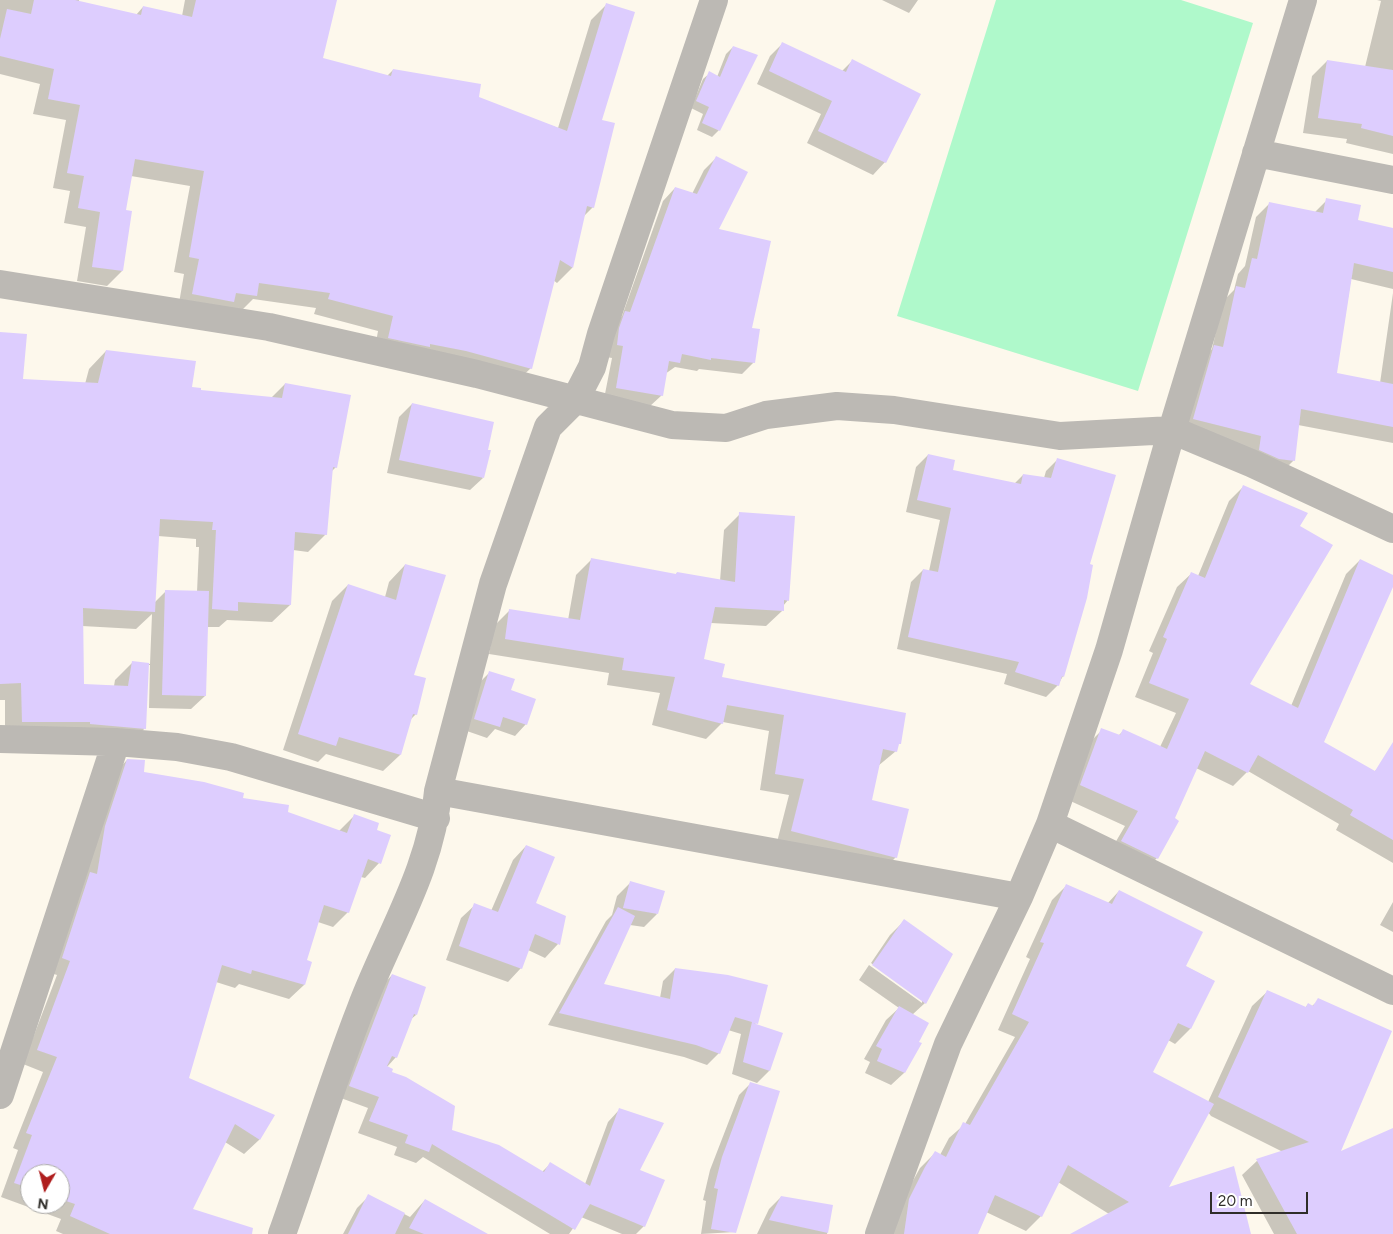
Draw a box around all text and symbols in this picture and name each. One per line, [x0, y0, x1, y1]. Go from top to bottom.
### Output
north arrow [20, 1164, 70, 1214]
scale bar [1213, 1182, 1310, 1214]
text: 20 m [1218, 1192, 1252, 1210]
text: N [36, 1194, 50, 1213]

